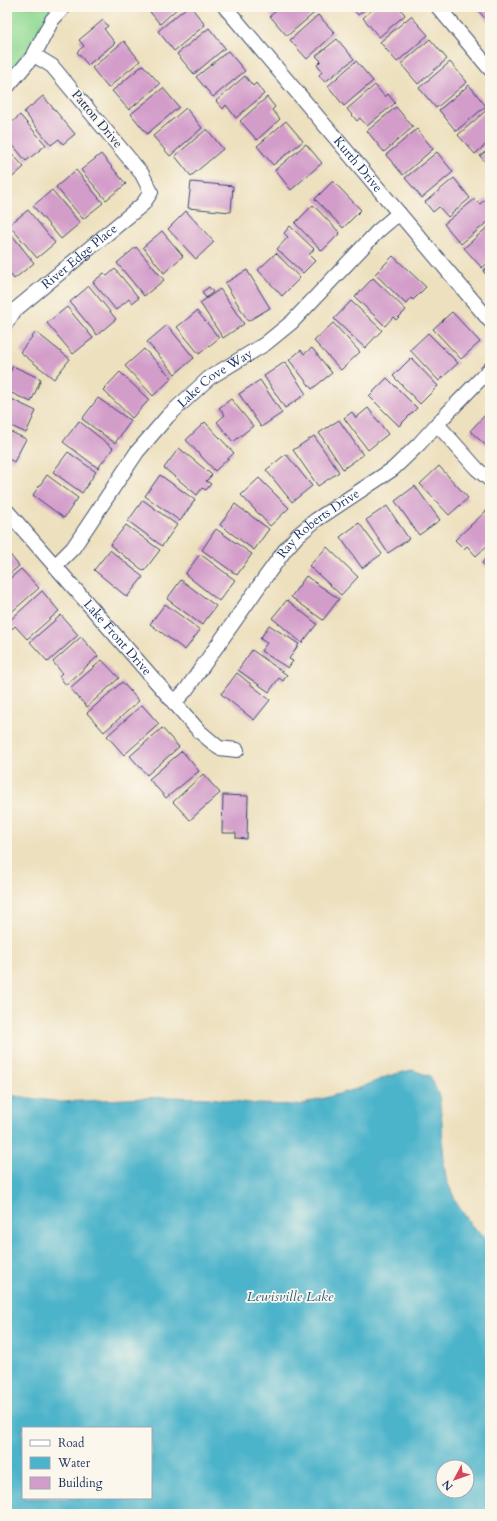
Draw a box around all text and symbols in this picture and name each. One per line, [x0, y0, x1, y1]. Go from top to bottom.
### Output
street label: Patton Drive [67, 86, 127, 152]
street label: Kurth Drive [329, 133, 387, 196]
street label: River Edge Place [38, 220, 121, 293]
street label: Lake Cove Way [173, 344, 256, 412]
street label: Ray Roberts Drive [273, 484, 363, 562]
street label: Lake Front Drive [79, 596, 156, 680]
water label: Lewisville Lake [247, 1287, 334, 1306]
legend [22, 1427, 152, 1499]
text: Road [58, 1435, 85, 1451]
text: Water [57, 1455, 91, 1471]
north arrow [435, 1459, 475, 1499]
text: Building [58, 1475, 103, 1491]
text: N [439, 1476, 457, 1494]

